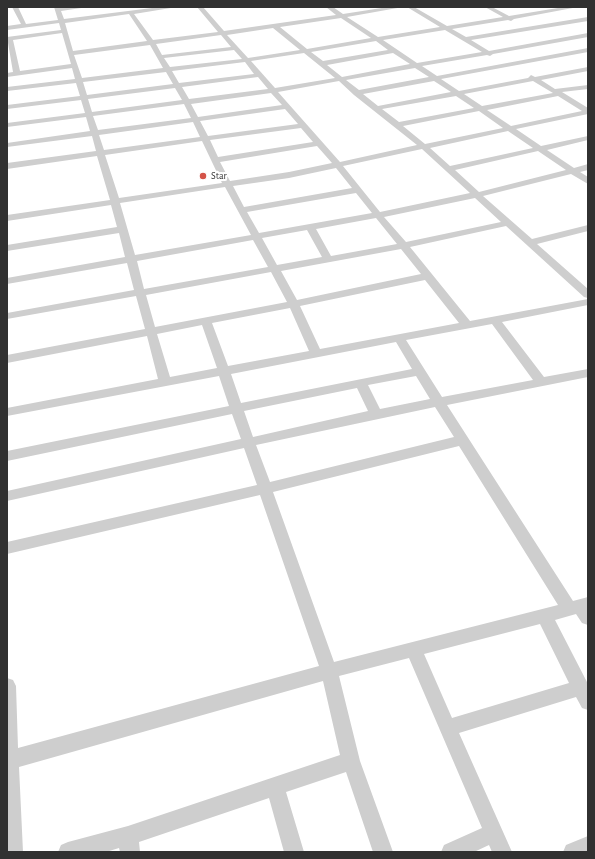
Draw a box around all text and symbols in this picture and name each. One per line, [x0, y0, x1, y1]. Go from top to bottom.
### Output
place label: Star [211, 170, 227, 182]
marker: Star [198, 171, 208, 181]

